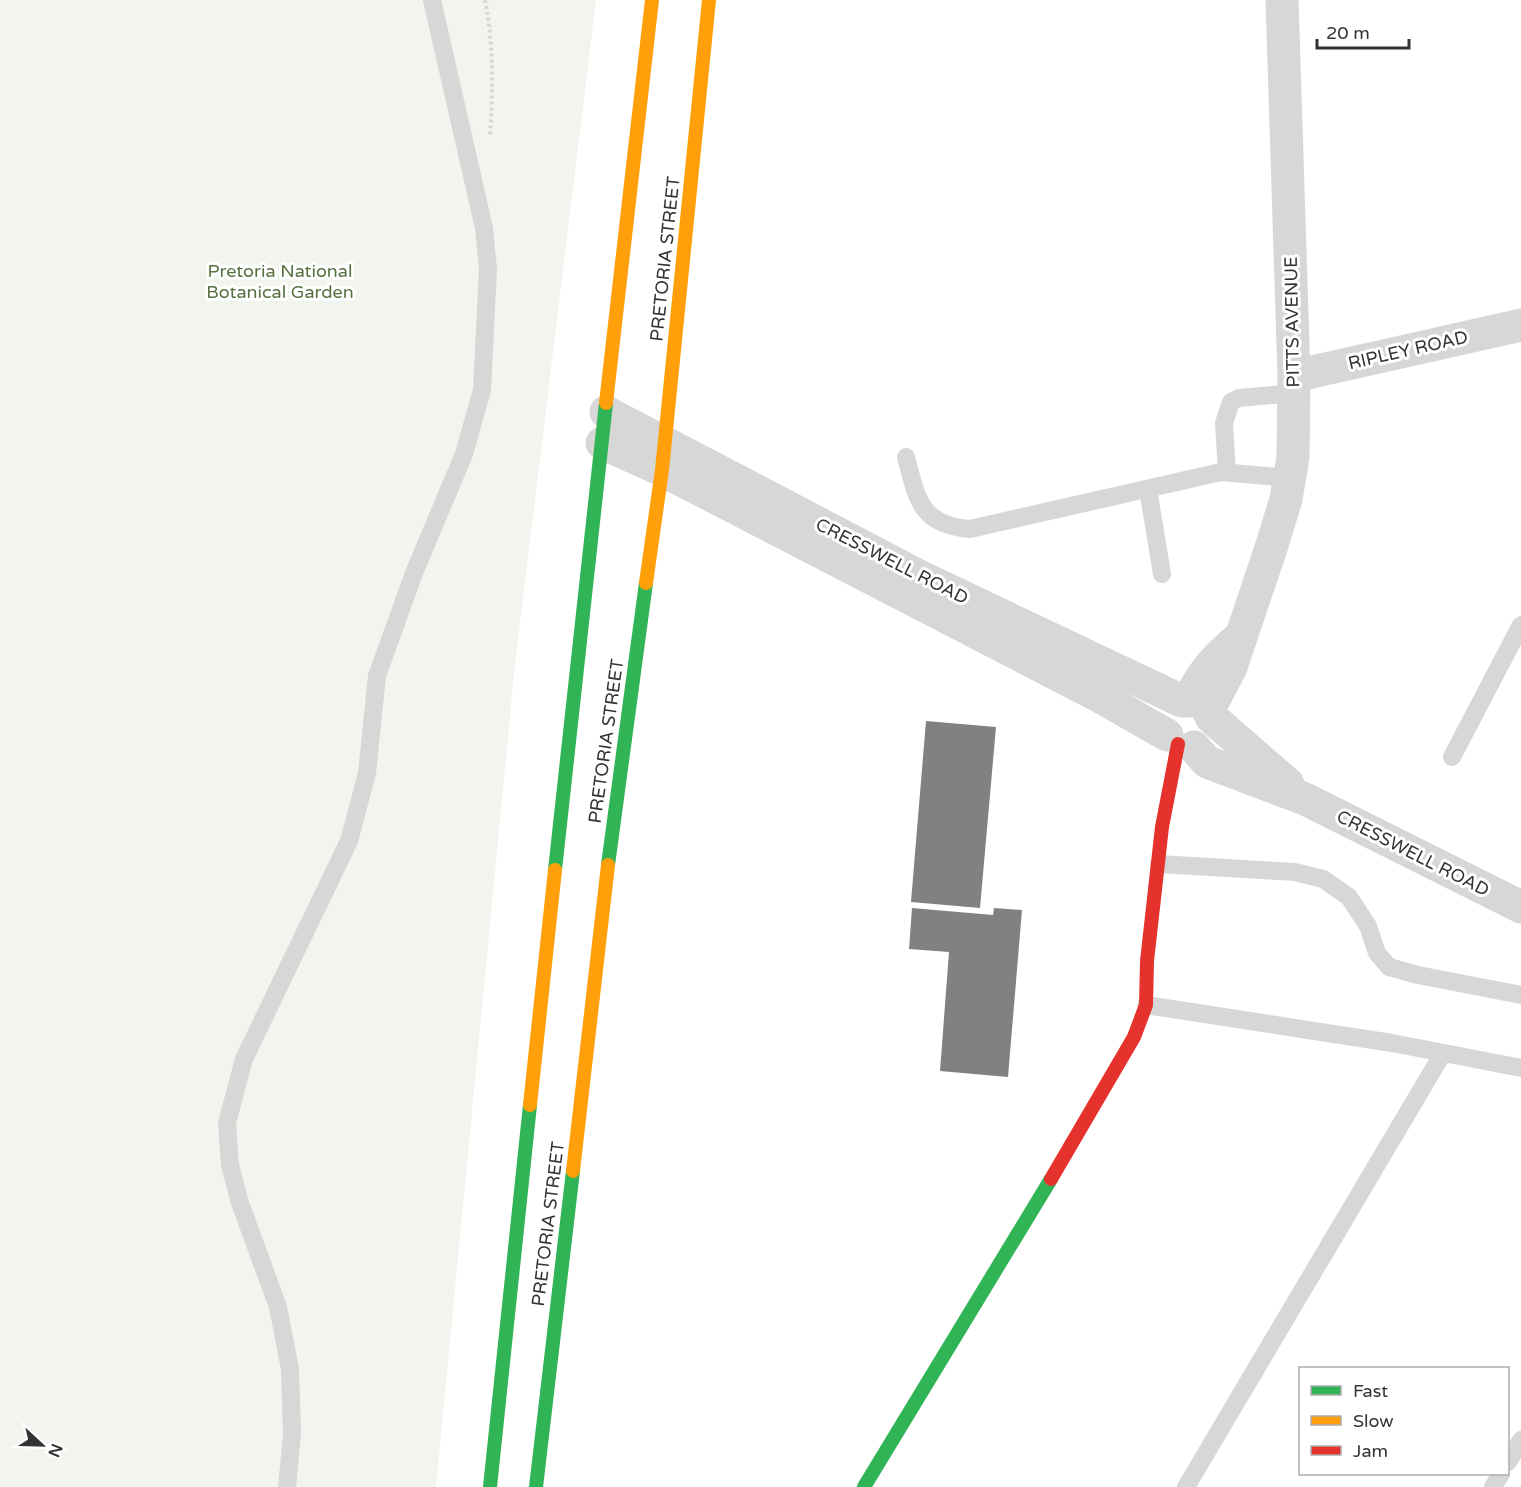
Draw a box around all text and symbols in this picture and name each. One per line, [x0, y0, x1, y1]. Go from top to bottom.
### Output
scale bar [1317, 12, 1408, 50]
text: 20 m [1326, 22, 1370, 44]
street label: PRETORIA STREET [645, 175, 685, 343]
street label: PITTS AVENUE [1280, 256, 1304, 388]
park label: Pretoria National Botanical Garden [206, 260, 354, 303]
street label: RIPLEY ROAD [1346, 326, 1470, 374]
street label: CRESSWELL ROAD [812, 513, 972, 609]
street label: PRETORIA STREET [584, 657, 628, 825]
street label: CRESSWELL ROAD [1333, 805, 1493, 901]
street label: PRETORIA STREET [527, 1140, 569, 1308]
legend [1299, 1367, 1509, 1475]
text: Fast [1353, 1380, 1388, 1402]
text: Slow [1353, 1410, 1394, 1432]
north arrow [12, 1415, 72, 1475]
text: Jam [1353, 1440, 1388, 1462]
text: N [43, 1441, 67, 1460]

